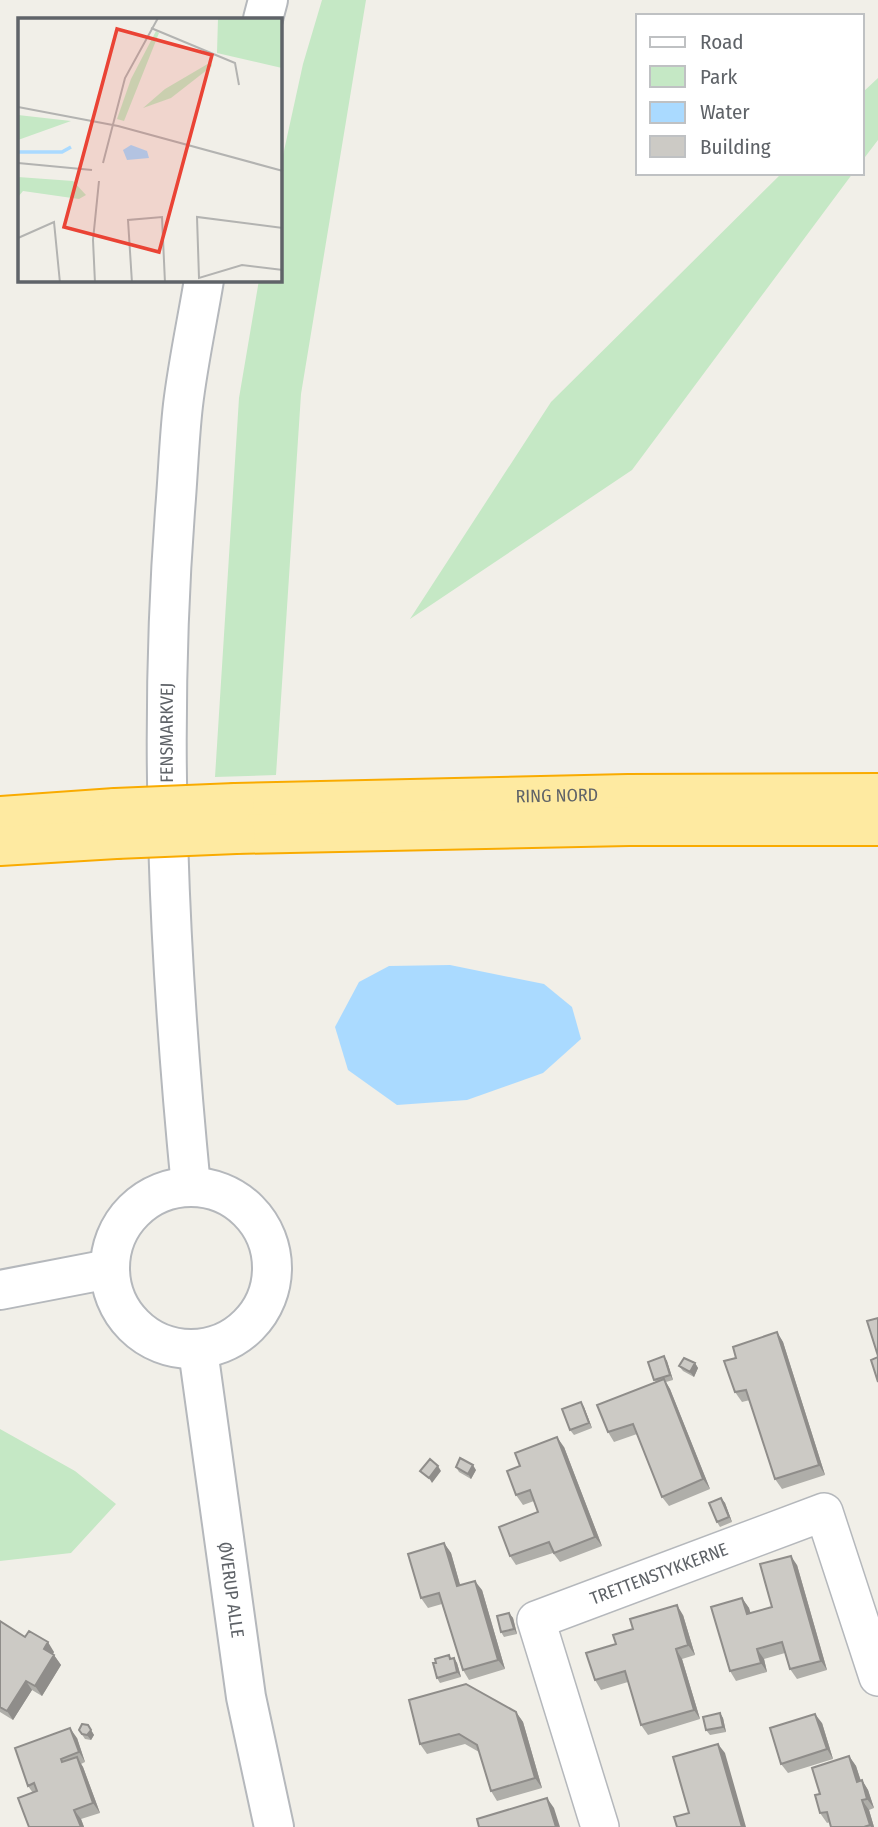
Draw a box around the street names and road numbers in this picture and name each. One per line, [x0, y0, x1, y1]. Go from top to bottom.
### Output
street label: FENSMARKVEJ [156, 683, 178, 783]
street label: RING NORD [515, 784, 598, 808]
street label: TRETTENSTYKKERNE [587, 1538, 731, 1610]
street label: ØVERUP ALLE [214, 1540, 249, 1639]

